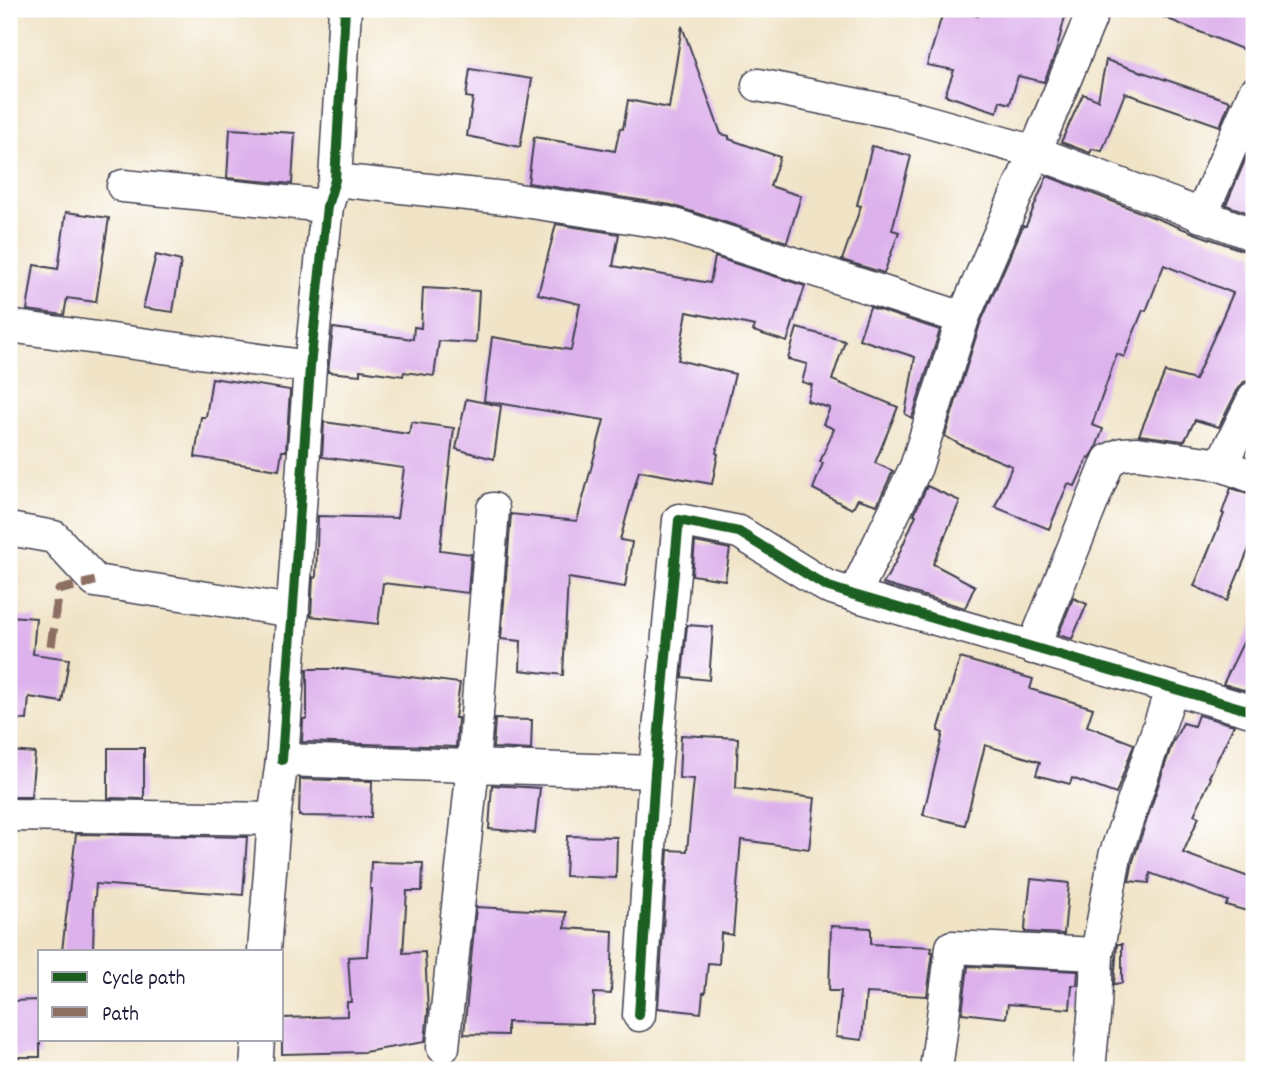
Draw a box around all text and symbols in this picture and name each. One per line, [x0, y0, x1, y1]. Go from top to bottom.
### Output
legend [38, 950, 284, 1040]
text: Cycle path [102, 965, 185, 995]
text: Path [102, 1001, 139, 1031]

